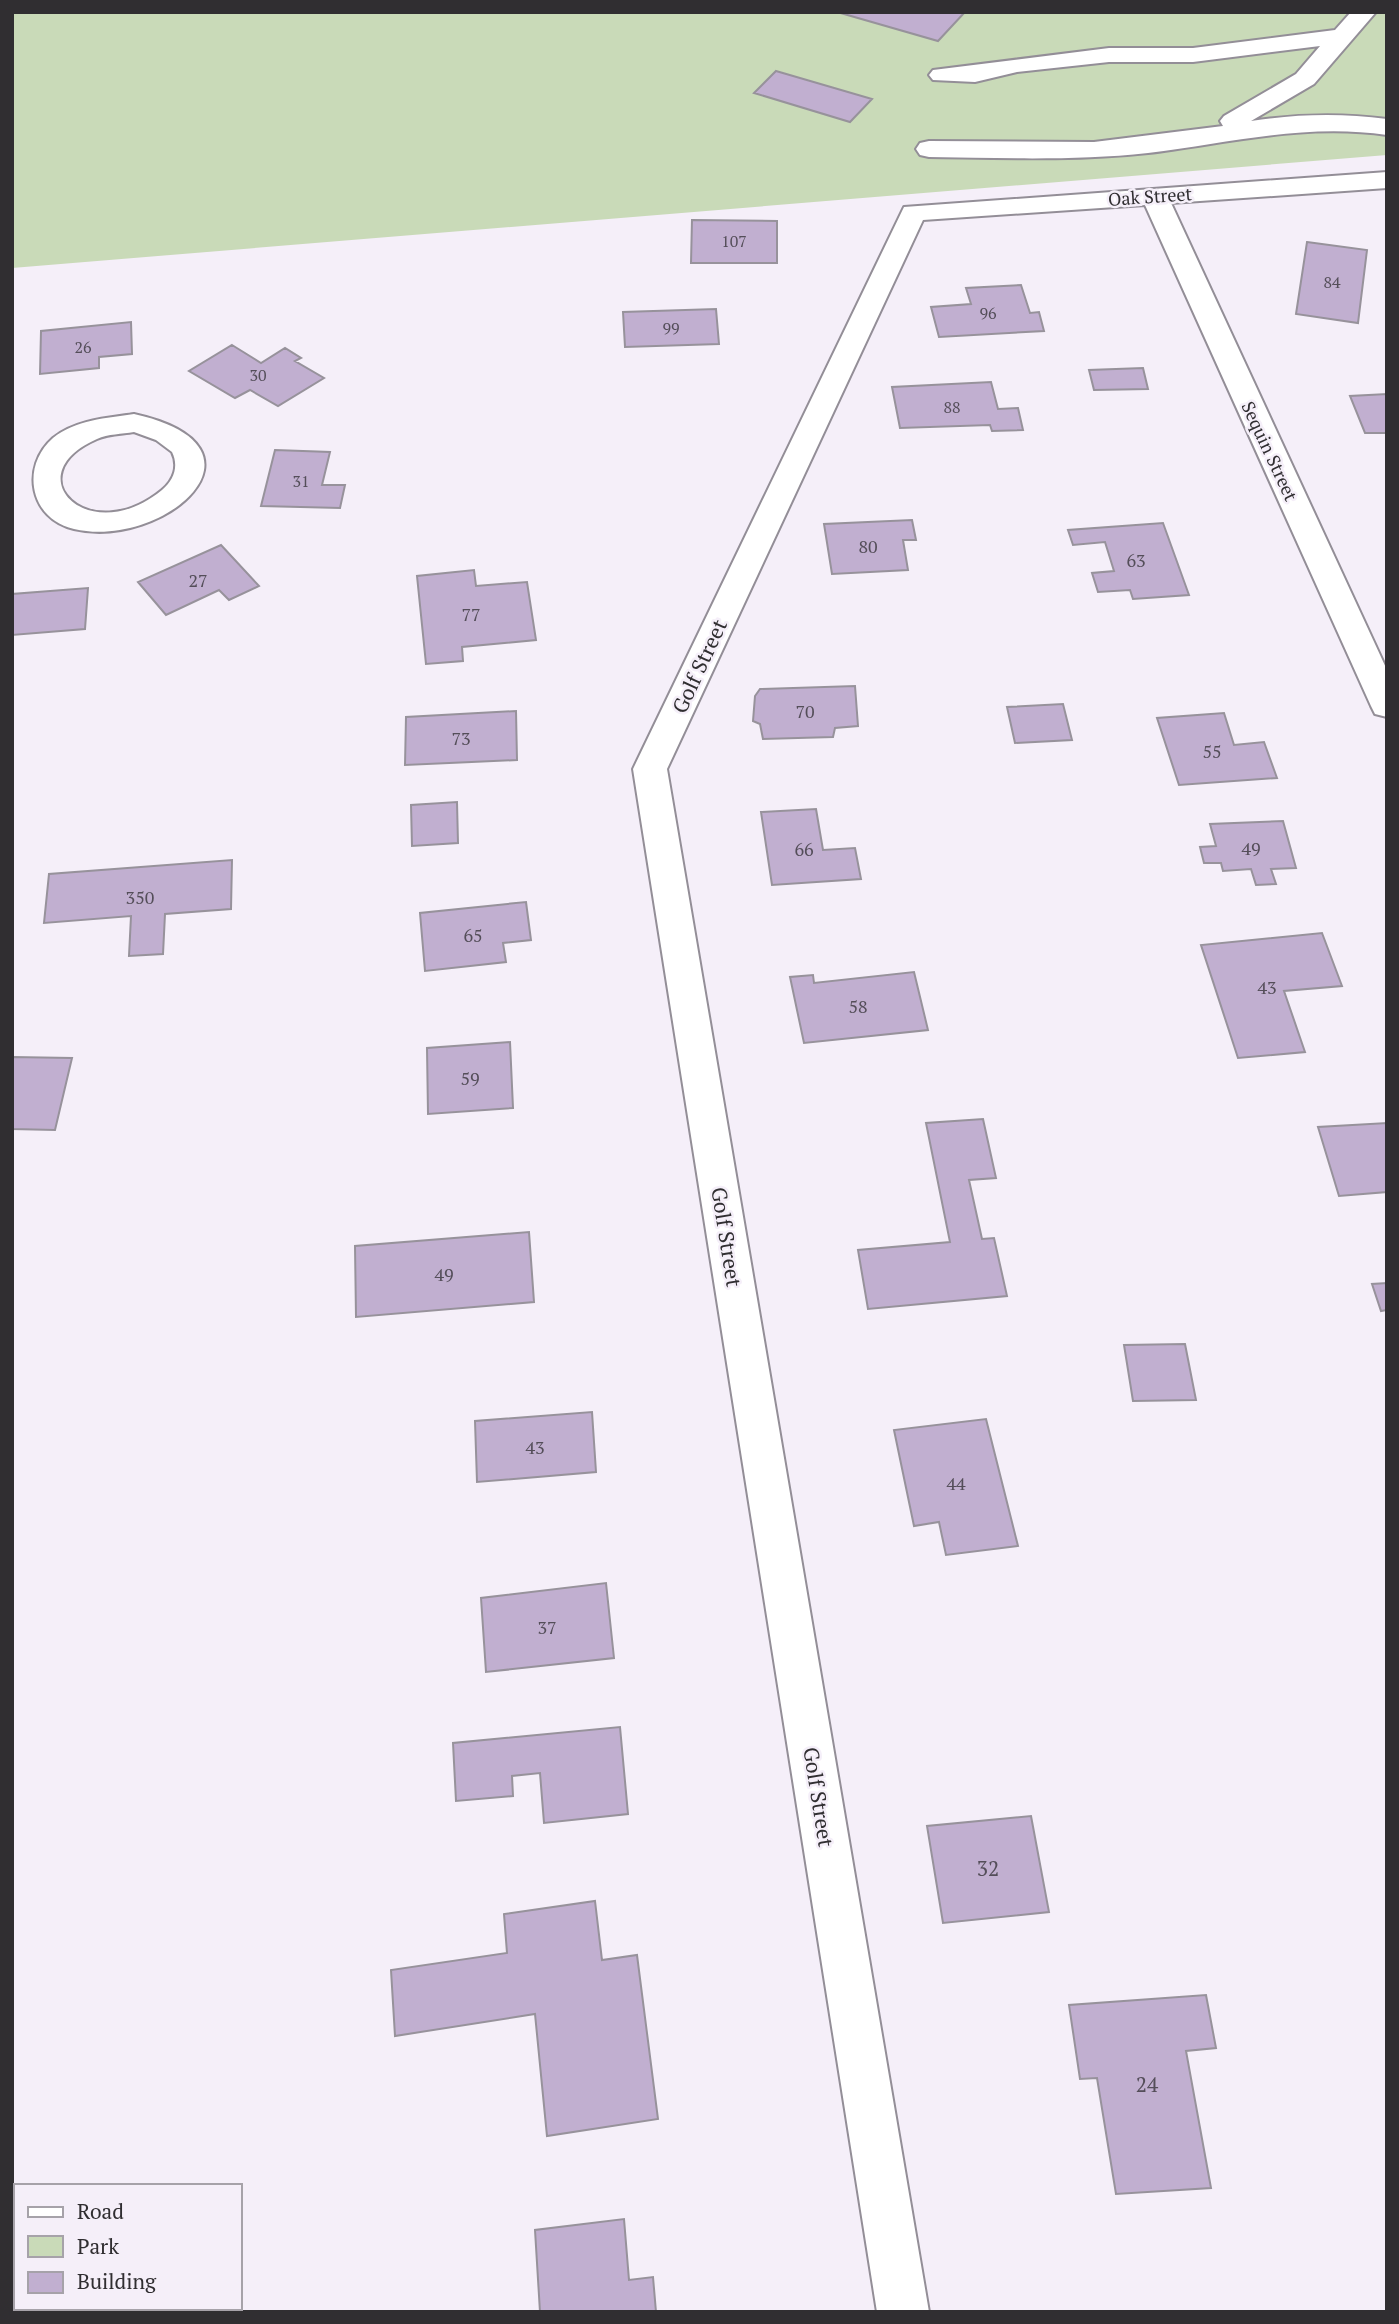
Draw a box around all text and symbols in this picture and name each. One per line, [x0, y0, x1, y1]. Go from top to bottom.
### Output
street label: Oak Street [1107, 181, 1193, 211]
house number: 107 [721, 230, 747, 252]
house number: 84 [1323, 271, 1341, 293]
house number: 96 [979, 302, 997, 324]
house number: 99 [662, 317, 680, 339]
house number: 26 [74, 336, 92, 358]
house number: 30 [249, 364, 267, 386]
house number: 88 [943, 396, 961, 418]
street label: Sequin Street [1236, 397, 1304, 505]
house number: 31 [292, 470, 310, 492]
house number: 80 [858, 534, 878, 558]
house number: 63 [1126, 548, 1146, 572]
house number: 27 [188, 568, 208, 592]
house number: 77 [461, 602, 481, 626]
street label: Golf Street [665, 614, 733, 718]
house number: 70 [795, 699, 815, 723]
house number: 73 [451, 726, 471, 750]
house number: 55 [1202, 739, 1222, 763]
house number: 49 [1241, 836, 1261, 860]
house number: 66 [794, 837, 814, 861]
house number: 350 [126, 885, 154, 909]
house number: 65 [463, 923, 483, 947]
house number: 43 [1257, 975, 1277, 999]
house number: 58 [848, 994, 868, 1018]
house number: 59 [460, 1066, 480, 1090]
street label: Golf Street [705, 1185, 749, 1289]
house number: 49 [434, 1262, 454, 1286]
house number: 43 [525, 1435, 545, 1459]
house number: 44 [946, 1471, 966, 1495]
house number: 37 [537, 1615, 557, 1639]
street label: Golf Street [797, 1745, 841, 1849]
house number: 32 [977, 1854, 999, 1882]
house number: 24 [1136, 2070, 1159, 2098]
legend [14, 2184, 242, 2310]
text: Road [77, 2197, 124, 2225]
text: Park [77, 2232, 119, 2260]
text: Building [77, 2267, 157, 2295]

